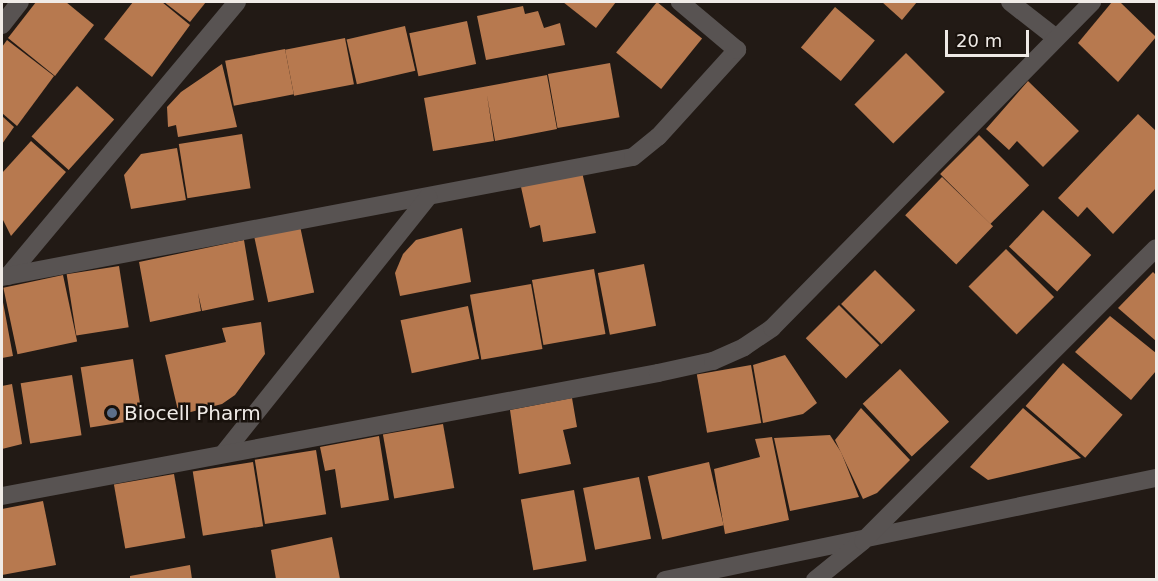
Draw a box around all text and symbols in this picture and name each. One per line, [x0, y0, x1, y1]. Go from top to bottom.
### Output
scale bar [948, 18, 1032, 56]
text: 20 m [956, 30, 1002, 51]
place label: Biocell Pharm [124, 401, 261, 425]
marker: Biocell Pharm [105, 406, 119, 420]

